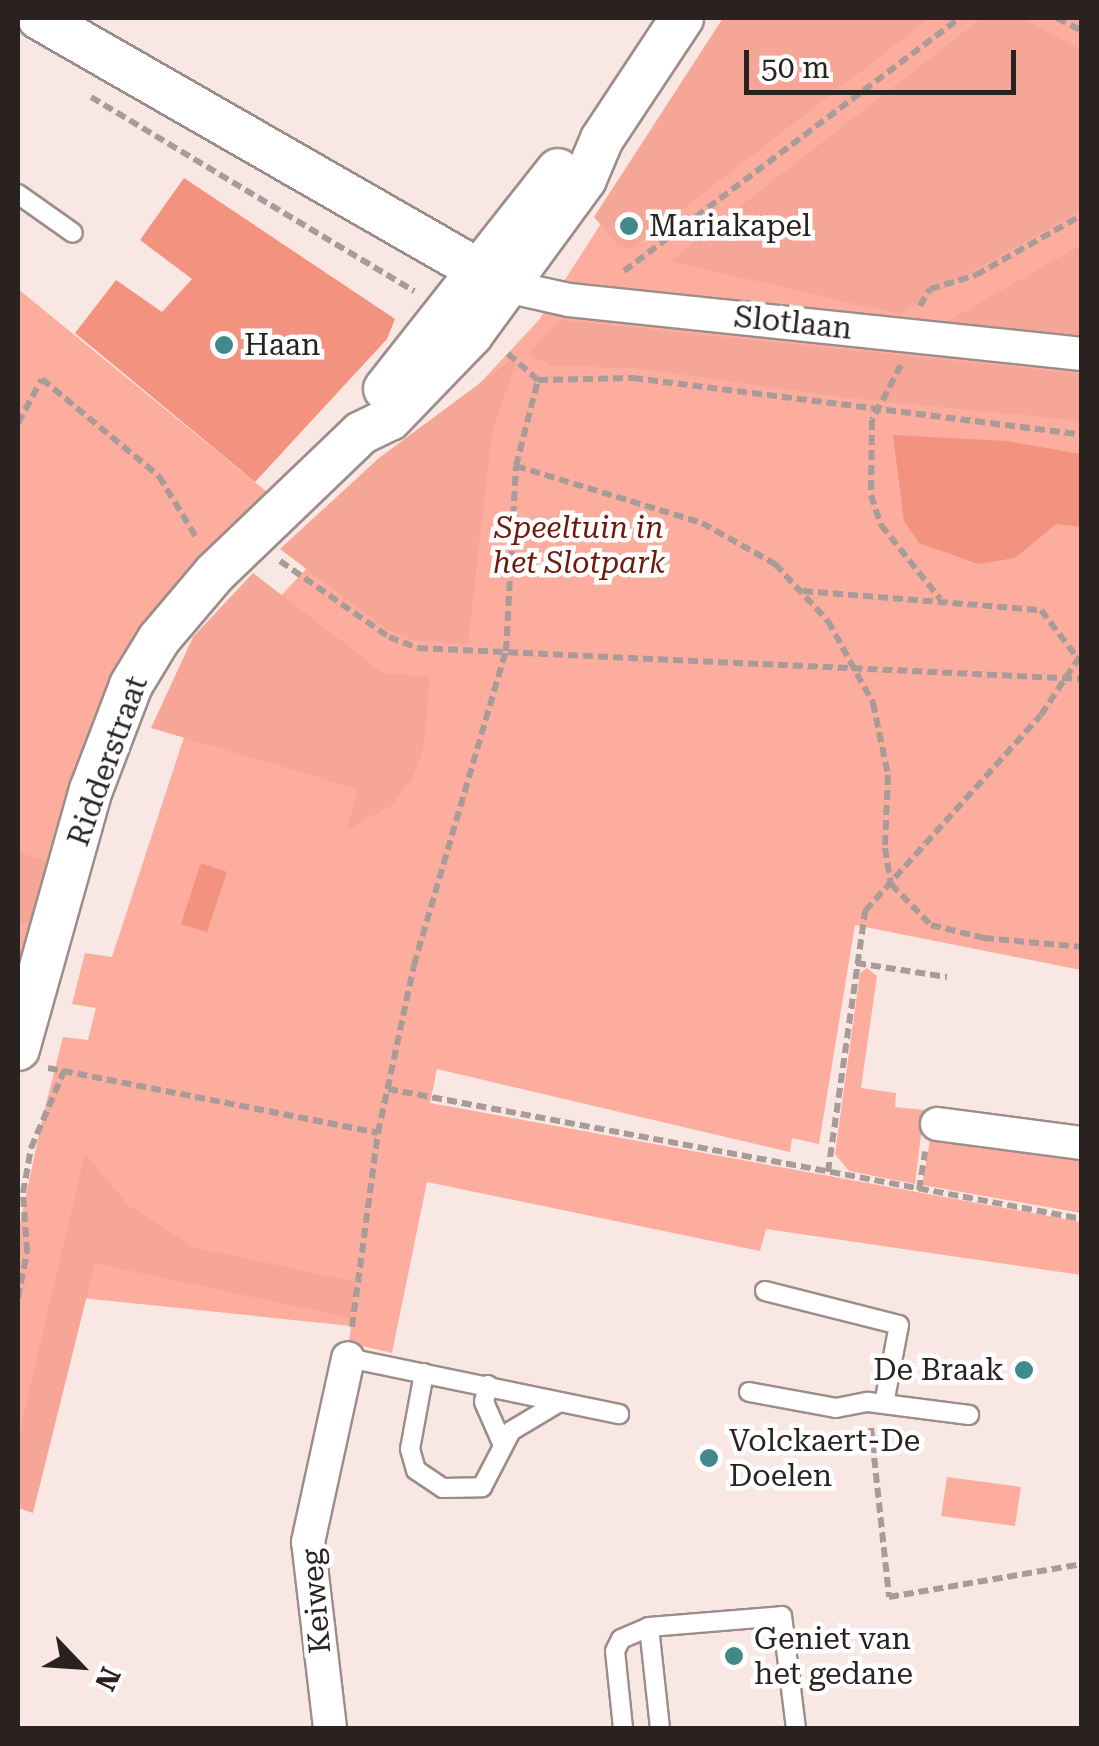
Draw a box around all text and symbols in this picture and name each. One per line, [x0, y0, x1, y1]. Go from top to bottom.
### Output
scale bar [749, 30, 1022, 92]
text: 50 m [761, 50, 830, 85]
place label: Mariakapel [649, 208, 811, 244]
marker: Mariakapel [618, 215, 640, 237]
street label: Slotlaan [732, 299, 854, 347]
place label: Haan [244, 327, 320, 363]
marker: Haan [213, 334, 235, 356]
park label: Speeltuin in het Slotpark [493, 510, 665, 580]
street label: Ridderstraat [61, 671, 155, 851]
place label: De Braak [873, 1352, 1004, 1388]
marker: De Braak [1013, 1359, 1035, 1381]
place label: Volckaert-De Doelen [729, 1423, 920, 1494]
marker: Volckaert-De Doelen [698, 1447, 720, 1469]
street label: Keiweg [293, 1547, 339, 1655]
north arrow [30, 1616, 130, 1716]
place label: Geniet van het gedane [754, 1621, 913, 1692]
marker: Geniet van het gedane [723, 1645, 745, 1667]
text: N [88, 1662, 127, 1696]

